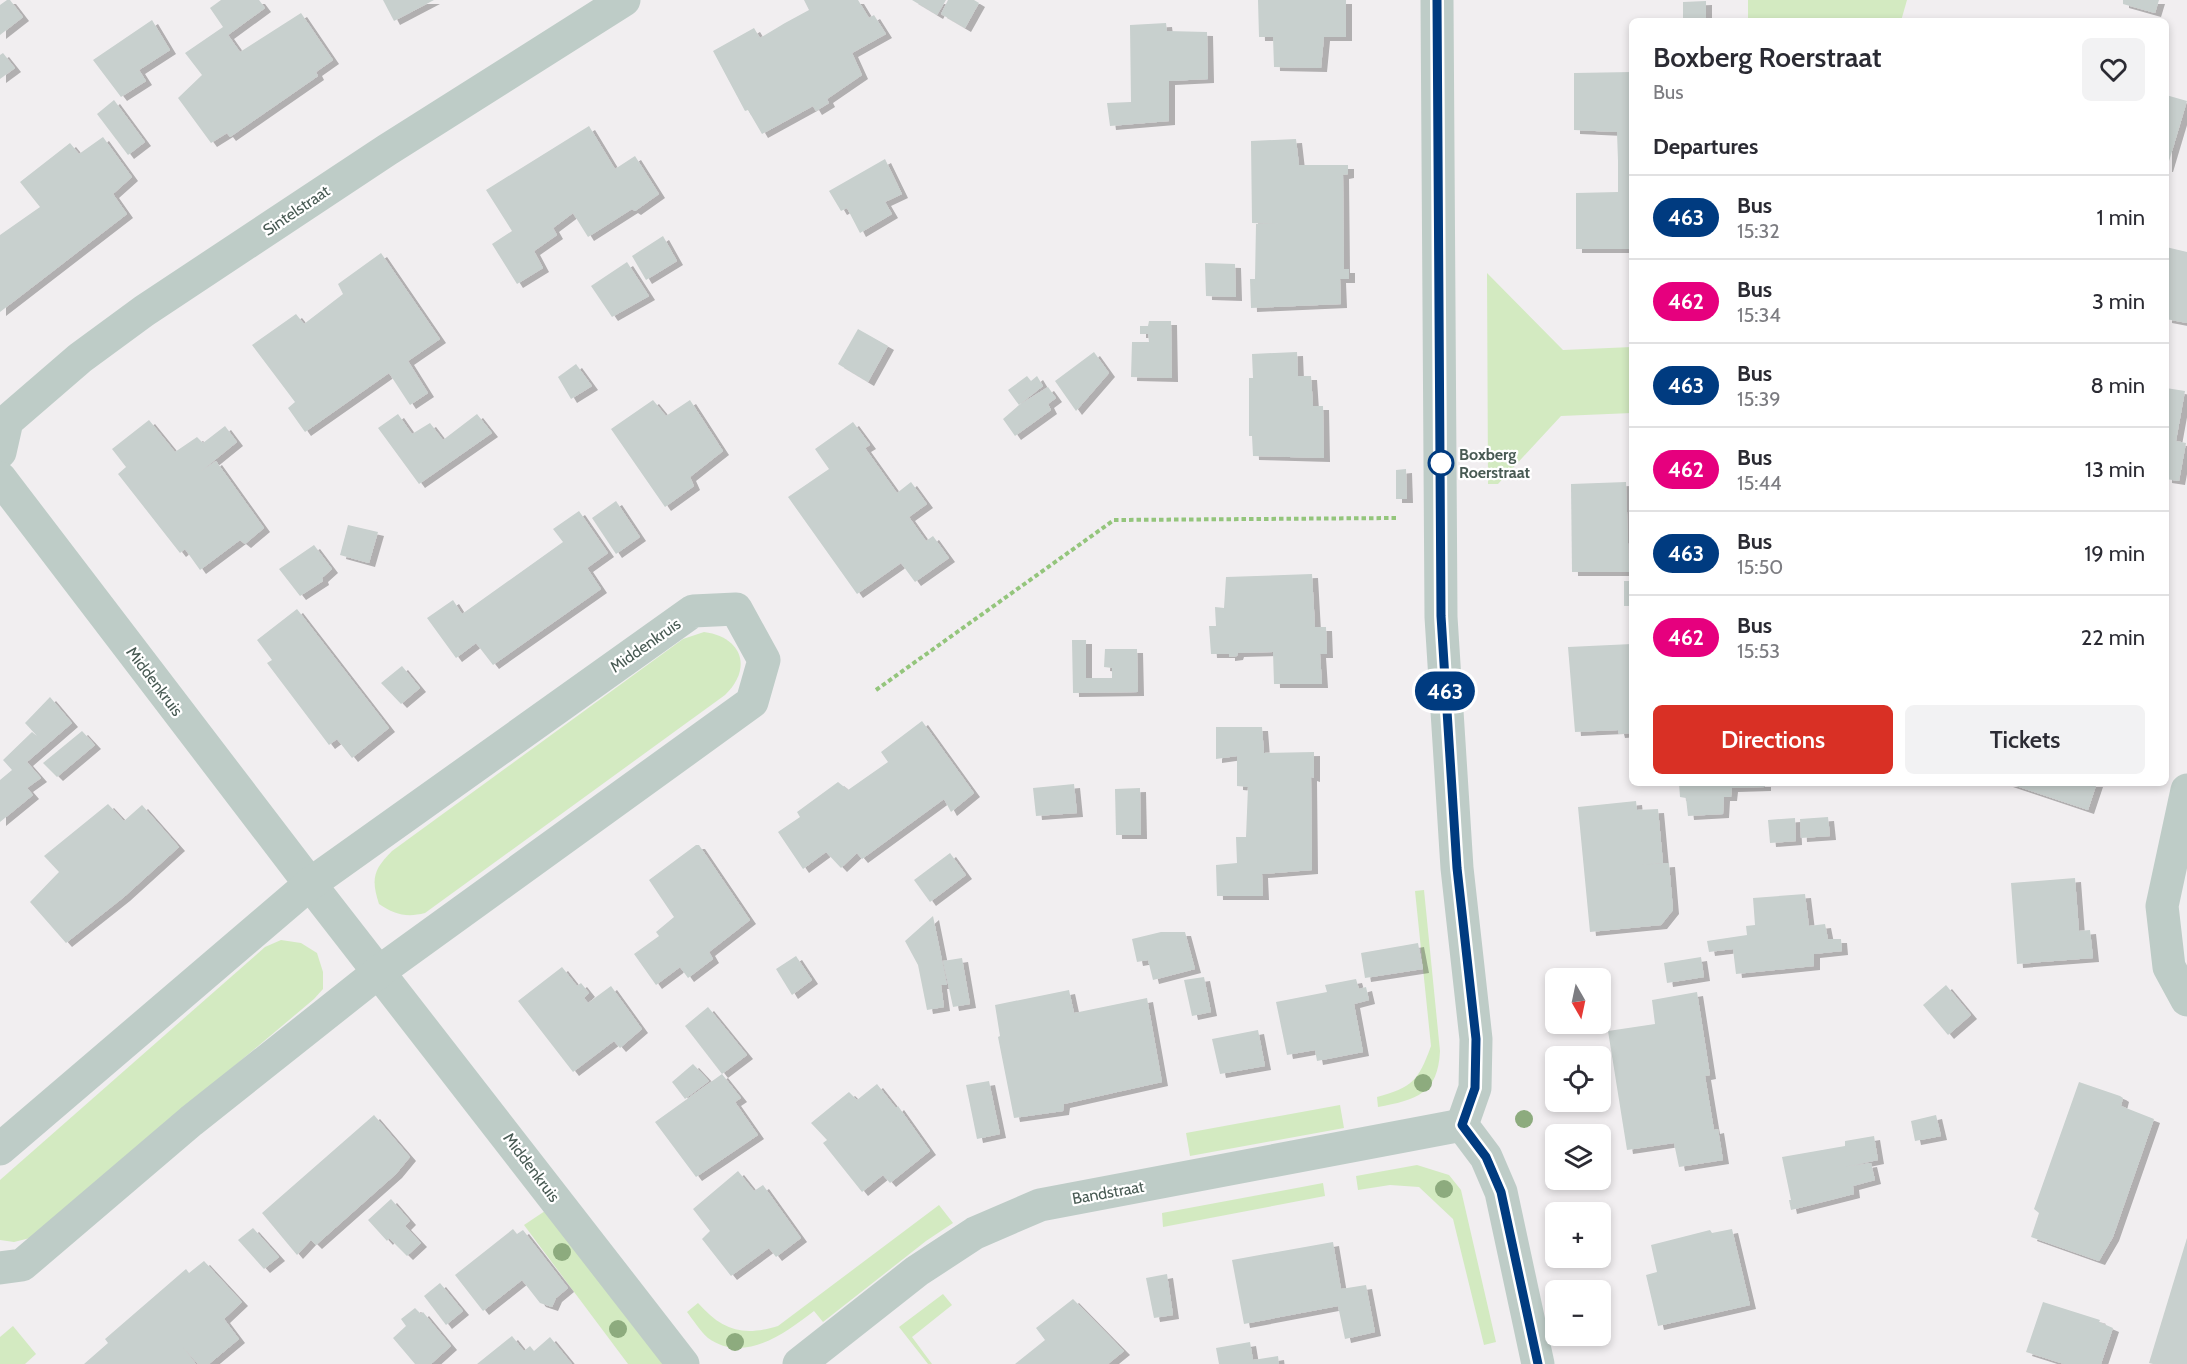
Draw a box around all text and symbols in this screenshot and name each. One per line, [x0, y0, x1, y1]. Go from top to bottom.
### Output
button: heart [2082, 38, 2145, 101]
text: Boxberg Roerstraat [1653, 40, 1882, 74]
text: Bus [1653, 80, 1684, 104]
text: Departures [1653, 133, 1758, 160]
street label: Sintelstraat [259, 181, 334, 240]
text: Bus [1737, 192, 1772, 219]
text: 1 min [2097, 204, 2145, 231]
text: 463 [1668, 205, 1704, 230]
text: 15:32 [1737, 219, 1780, 243]
text: Bus [1737, 276, 1772, 303]
text: 3 min [2092, 288, 2145, 315]
text: 462 [1668, 289, 1704, 314]
text: 15:34 [1737, 303, 1781, 327]
text: Bus [1737, 360, 1772, 387]
text: 8 min [2090, 372, 2145, 399]
text: 463 [1668, 373, 1704, 398]
text: 15:39 [1737, 387, 1781, 411]
text: Bus [1737, 444, 1772, 471]
place label: Boxberg Roerstraat [1459, 445, 1531, 482]
marker: Boxberg Roerstraat [1428, 450, 1454, 476]
text: 13 min [2085, 456, 2145, 483]
text: 462 [1668, 457, 1704, 482]
text: 15:44 [1737, 471, 1782, 495]
text: Bus [1737, 528, 1772, 555]
text: 19 min [2084, 540, 2145, 567]
text: 463 [1668, 541, 1704, 566]
text: 15:50 [1737, 555, 1783, 579]
text: Bus [1737, 612, 1772, 639]
street label: Middenkruis [606, 614, 685, 677]
text: 22 min [2081, 624, 2145, 651]
text: 462 [1668, 625, 1704, 650]
text: 15:53 [1737, 639, 1780, 663]
street label: Middenkruis [122, 643, 187, 720]
line badge: 463 [1410, 672, 1480, 710]
text: 463 [1427, 679, 1463, 704]
button: Directions [1653, 705, 1893, 774]
button: Tickets [1905, 705, 2145, 774]
north arrow [1545, 968, 1611, 1034]
map controls [1545, 968, 1611, 1346]
button: locate [1545, 1046, 1611, 1112]
button: layers [1545, 1124, 1611, 1190]
street label: Middenkruis [499, 1129, 564, 1206]
street label: Bandstraat [1071, 1177, 1146, 1208]
button: + [1545, 1202, 1611, 1268]
button: − [1545, 1280, 1611, 1346]

